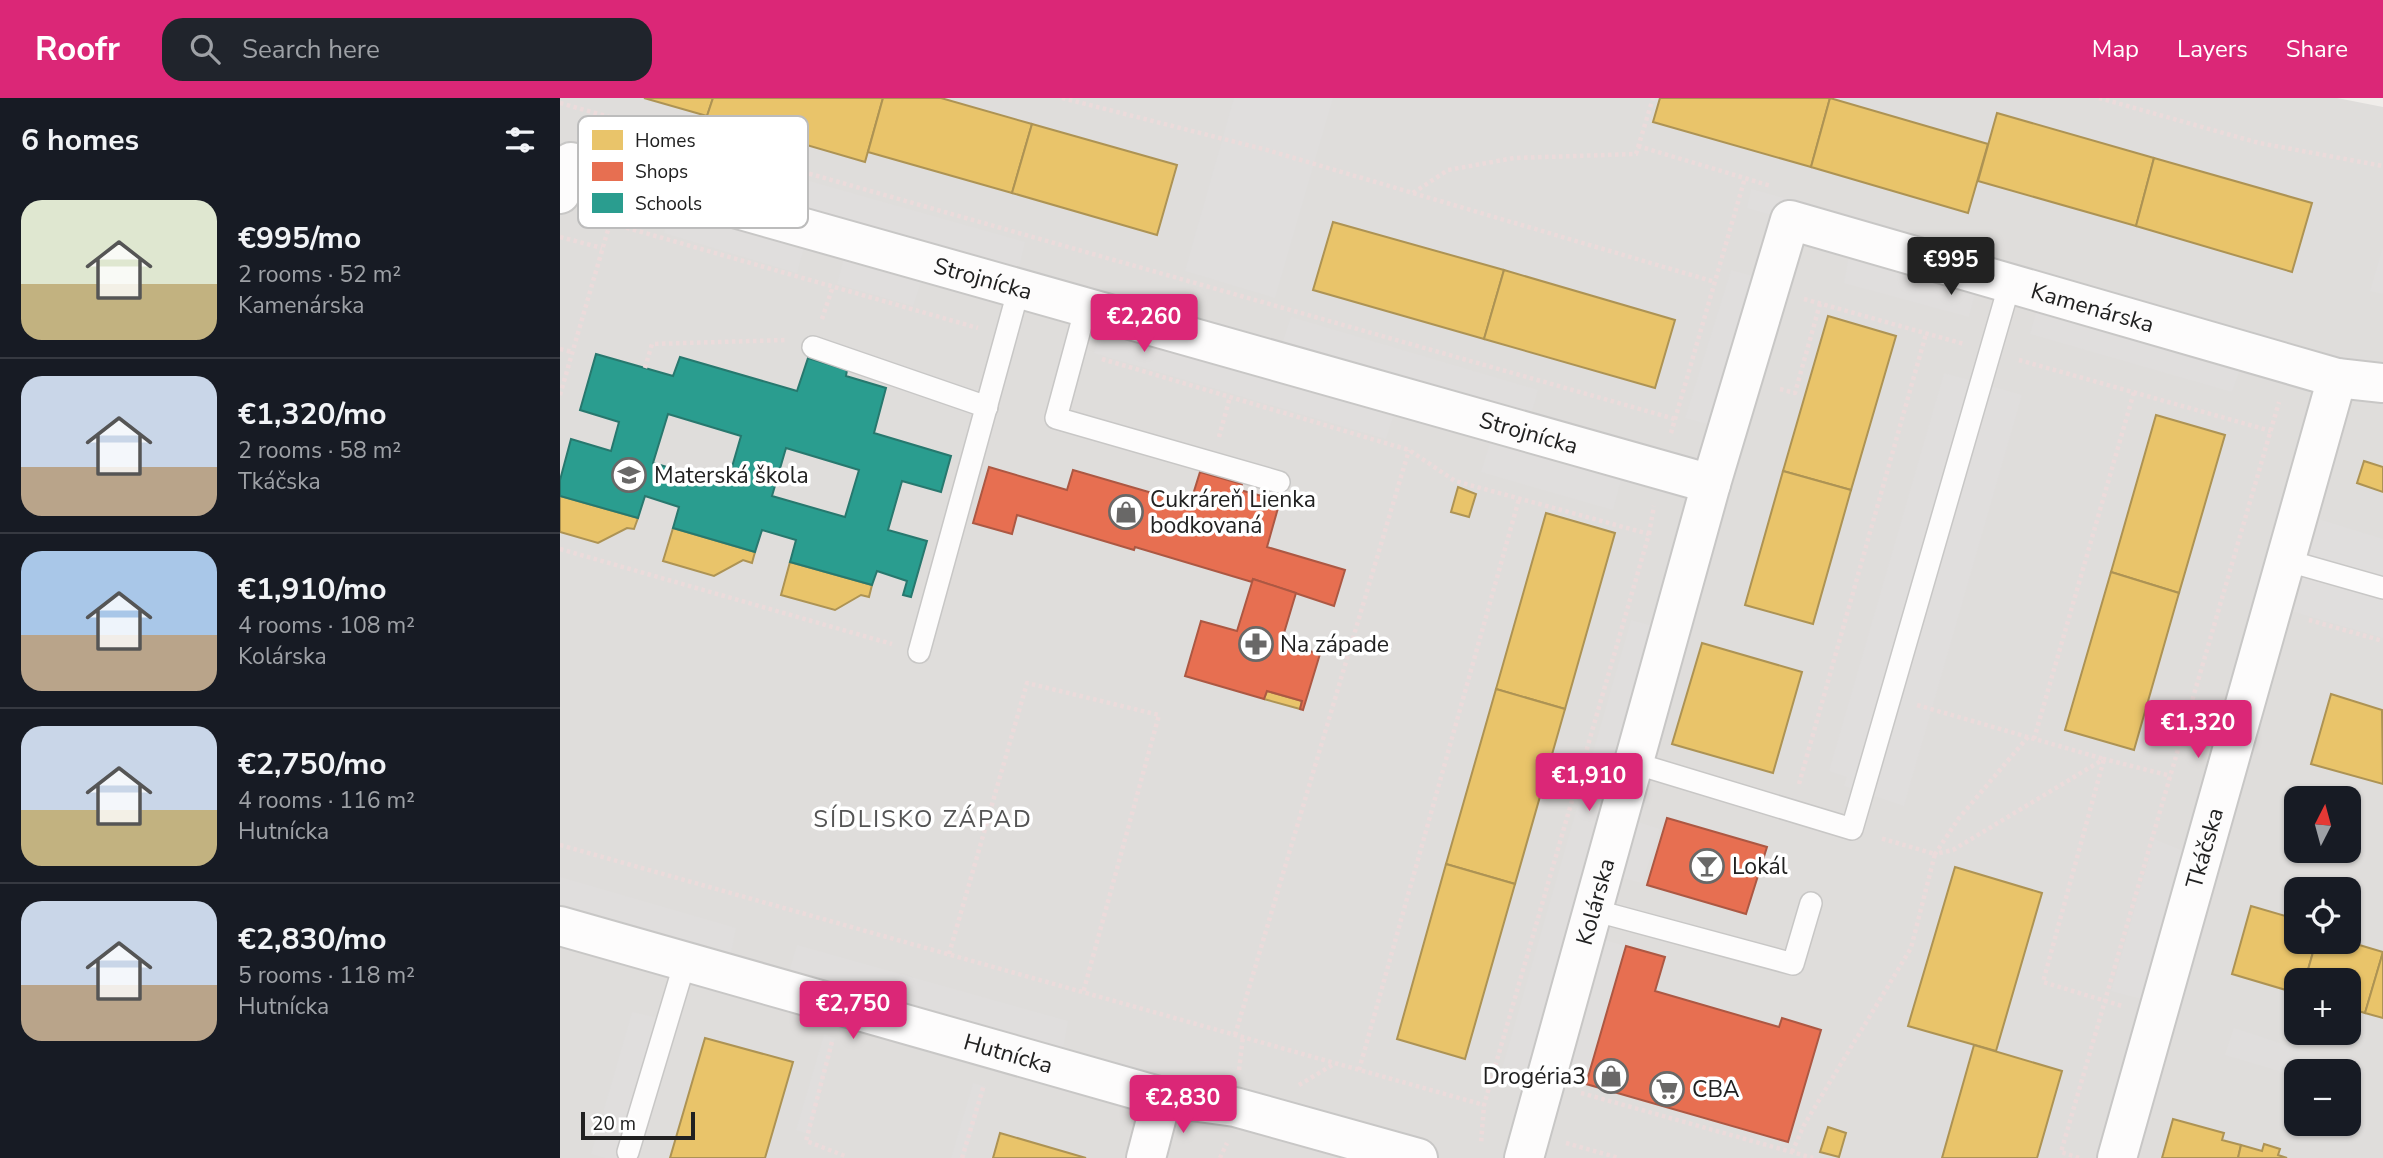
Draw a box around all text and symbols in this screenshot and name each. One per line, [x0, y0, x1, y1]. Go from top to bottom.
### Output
search box [162, 18, 652, 81]
text: Roofr [35, 27, 120, 72]
icon: search [186, 30, 224, 68]
text: Search here [242, 32, 380, 67]
text: Map [2092, 33, 2139, 65]
text: Layers [2177, 33, 2248, 65]
text: Share [2286, 33, 2348, 65]
legend [578, 116, 808, 228]
text: 6 homes [21, 120, 139, 161]
icon: filters [501, 121, 539, 159]
text: Homes [635, 128, 696, 154]
text: Shops [635, 159, 688, 185]
text: Schools [635, 191, 702, 217]
text: €995/mo [238, 218, 361, 259]
icon: home [77, 228, 161, 312]
pin: €995 [1910, 238, 1992, 297]
text: €995 [1923, 244, 1979, 275]
street label: Strojnícka [930, 250, 1036, 307]
text: 2 rooms · 52 m² [238, 259, 401, 290]
street label: Kamenárska [2027, 275, 2158, 340]
text: Kamenárska [238, 290, 365, 321]
pin: €2,260 [1087, 294, 1201, 354]
text: €2,260 [1107, 301, 1181, 332]
text: €1,320/mo [238, 394, 387, 435]
icon: home [77, 404, 161, 488]
street label: Strojnícka [1476, 404, 1582, 461]
text: 2 rooms · 58 m² [238, 435, 401, 466]
school or university icon: Materská škola [610, 456, 648, 494]
place label: Materská škola [654, 460, 809, 491]
text: Tkáčska [238, 466, 321, 497]
place label: Cukráreň Lienka bodkovaná [1150, 484, 1316, 541]
shop icon: Cukráreň Lienka bodkovaná [1107, 493, 1145, 531]
text: €1,910/mo [238, 569, 387, 610]
icon: home [77, 579, 161, 663]
text: 4 rooms · 108 m² [238, 610, 415, 641]
pharmacy icon: Na západe [1237, 625, 1275, 663]
place label: Na západe [1280, 629, 1389, 660]
text: Kolárska [238, 641, 327, 672]
pin: €1,320 [2141, 700, 2255, 760]
text: €1,320 [2161, 707, 2235, 738]
text: €2,750/mo [238, 744, 387, 785]
icon: home [77, 754, 161, 838]
pin: €1,910 [1532, 754, 1646, 813]
text: €1,910 [1552, 760, 1626, 791]
text: 4 rooms · 116 m² [238, 785, 415, 816]
north arrow [2284, 786, 2361, 863]
map controls [2284, 786, 2361, 1136]
district label: SÍDLISKO ZÁPAD [813, 803, 1033, 835]
street label: Tkáčska [2178, 804, 2231, 892]
text: Hutnícka [238, 816, 329, 847]
bar icon: Lokál [1688, 847, 1726, 885]
place label: Lokál [1732, 851, 1788, 882]
street label: Kolárska [1568, 855, 1622, 949]
button: locate [2284, 877, 2361, 954]
text: €2,830/mo [238, 919, 387, 960]
icon: home [77, 929, 161, 1013]
text: 5 rooms · 118 m² [238, 960, 415, 991]
button: + [2284, 968, 2361, 1045]
pin: €2,750 [796, 982, 910, 1041]
text: €2,750 [816, 988, 890, 1019]
text: Hutnícka [238, 991, 329, 1022]
street label: Hutnícka [960, 1026, 1056, 1081]
shop icon: Drogéria3 [1592, 1057, 1630, 1095]
button: − [2284, 1059, 2361, 1136]
place label: Drogéria3 [1483, 1061, 1586, 1092]
supermarket icon: CBA [1648, 1070, 1686, 1108]
place label: CBA [1692, 1074, 1740, 1105]
pin: €2,830 [1126, 1076, 1240, 1135]
text: €2,830 [1146, 1082, 1220, 1113]
scale bar [581, 1109, 695, 1141]
text: 20 m [592, 1111, 636, 1137]

